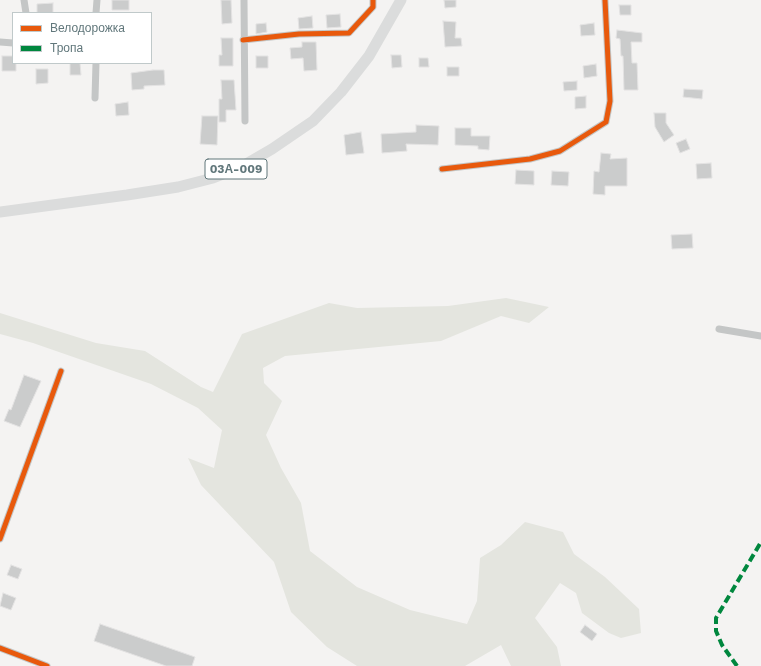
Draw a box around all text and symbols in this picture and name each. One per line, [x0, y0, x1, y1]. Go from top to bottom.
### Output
legend [12, 12, 152, 64]
text: Велодорожка [50, 21, 125, 35]
text: Тропа [50, 41, 83, 55]
road number: 03А-009 [205, 159, 267, 179]

